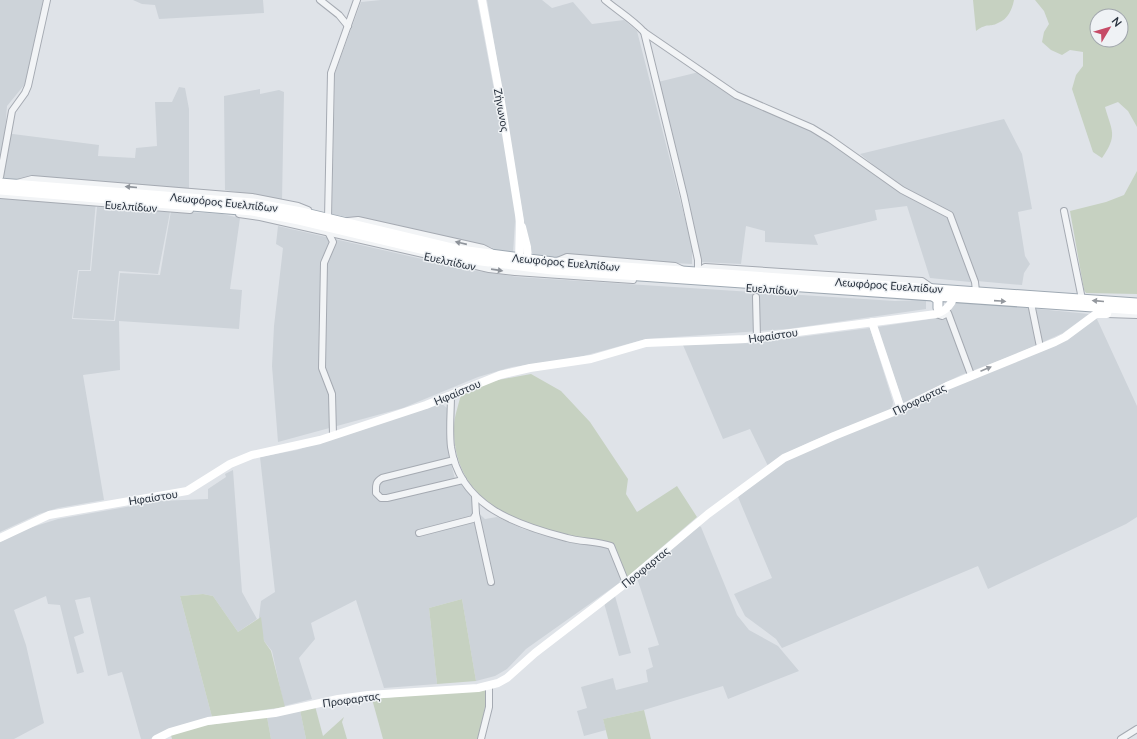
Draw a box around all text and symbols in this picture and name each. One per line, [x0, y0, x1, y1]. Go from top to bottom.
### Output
north arrow [1089, 8, 1129, 48]
text: N [1110, 14, 1125, 29]
street label: Ζήνωνος [492, 87, 512, 133]
one-way arrow [125, 184, 137, 190]
street label: Λεωφόρος Ευελπίδων [170, 190, 279, 214]
street label: Ευελπίδων [104, 198, 158, 214]
one-way arrow [454, 240, 467, 246]
street label: Ευελπίδων [423, 249, 477, 273]
street label: Λεωφόρος Ευελπίδων [512, 251, 621, 273]
one-way arrow [491, 267, 503, 273]
street label: Λεωφόρος Ευελπίδων [835, 275, 944, 295]
street label: Ευελπίδων [745, 281, 799, 297]
one-way arrow [994, 297, 1006, 304]
one-way arrow [1092, 298, 1104, 304]
street label: Ηφαίστου [748, 325, 798, 345]
one-way arrow [981, 366, 992, 372]
street label: Ηφαίστου [432, 376, 482, 408]
street label: Προφαρτας [890, 380, 948, 418]
street label: Ηφαίστου [127, 487, 179, 507]
street label: Προφαρτας [618, 544, 672, 590]
street label: Προφαρτας [321, 689, 381, 709]

